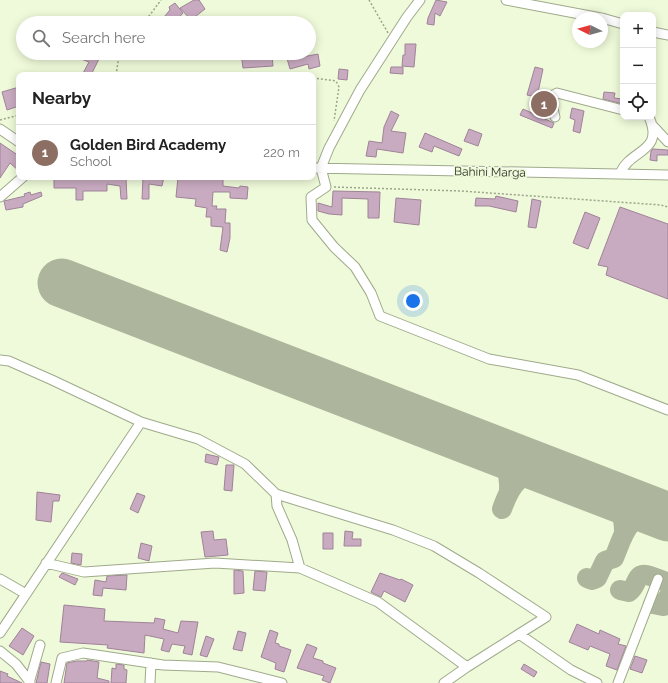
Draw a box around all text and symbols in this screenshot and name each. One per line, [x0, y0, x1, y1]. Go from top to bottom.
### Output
north arrow [572, 12, 608, 48]
map controls [620, 12, 656, 120]
button: + [620, 12, 656, 48]
search box [16, 16, 316, 60]
icon: search [30, 27, 52, 49]
text: Search here [62, 29, 145, 47]
button: − [620, 48, 656, 84]
button: locate [620, 84, 656, 120]
text: Nearby [32, 88, 91, 108]
pin: 1 [531, 89, 557, 119]
text: Golden Bird Academy [70, 136, 226, 154]
text: 1 [42, 145, 48, 160]
text: 220 m [263, 145, 300, 160]
text: School [70, 154, 112, 169]
street label: Bahini Marga [454, 164, 526, 180]
your location [403, 291, 423, 311]

